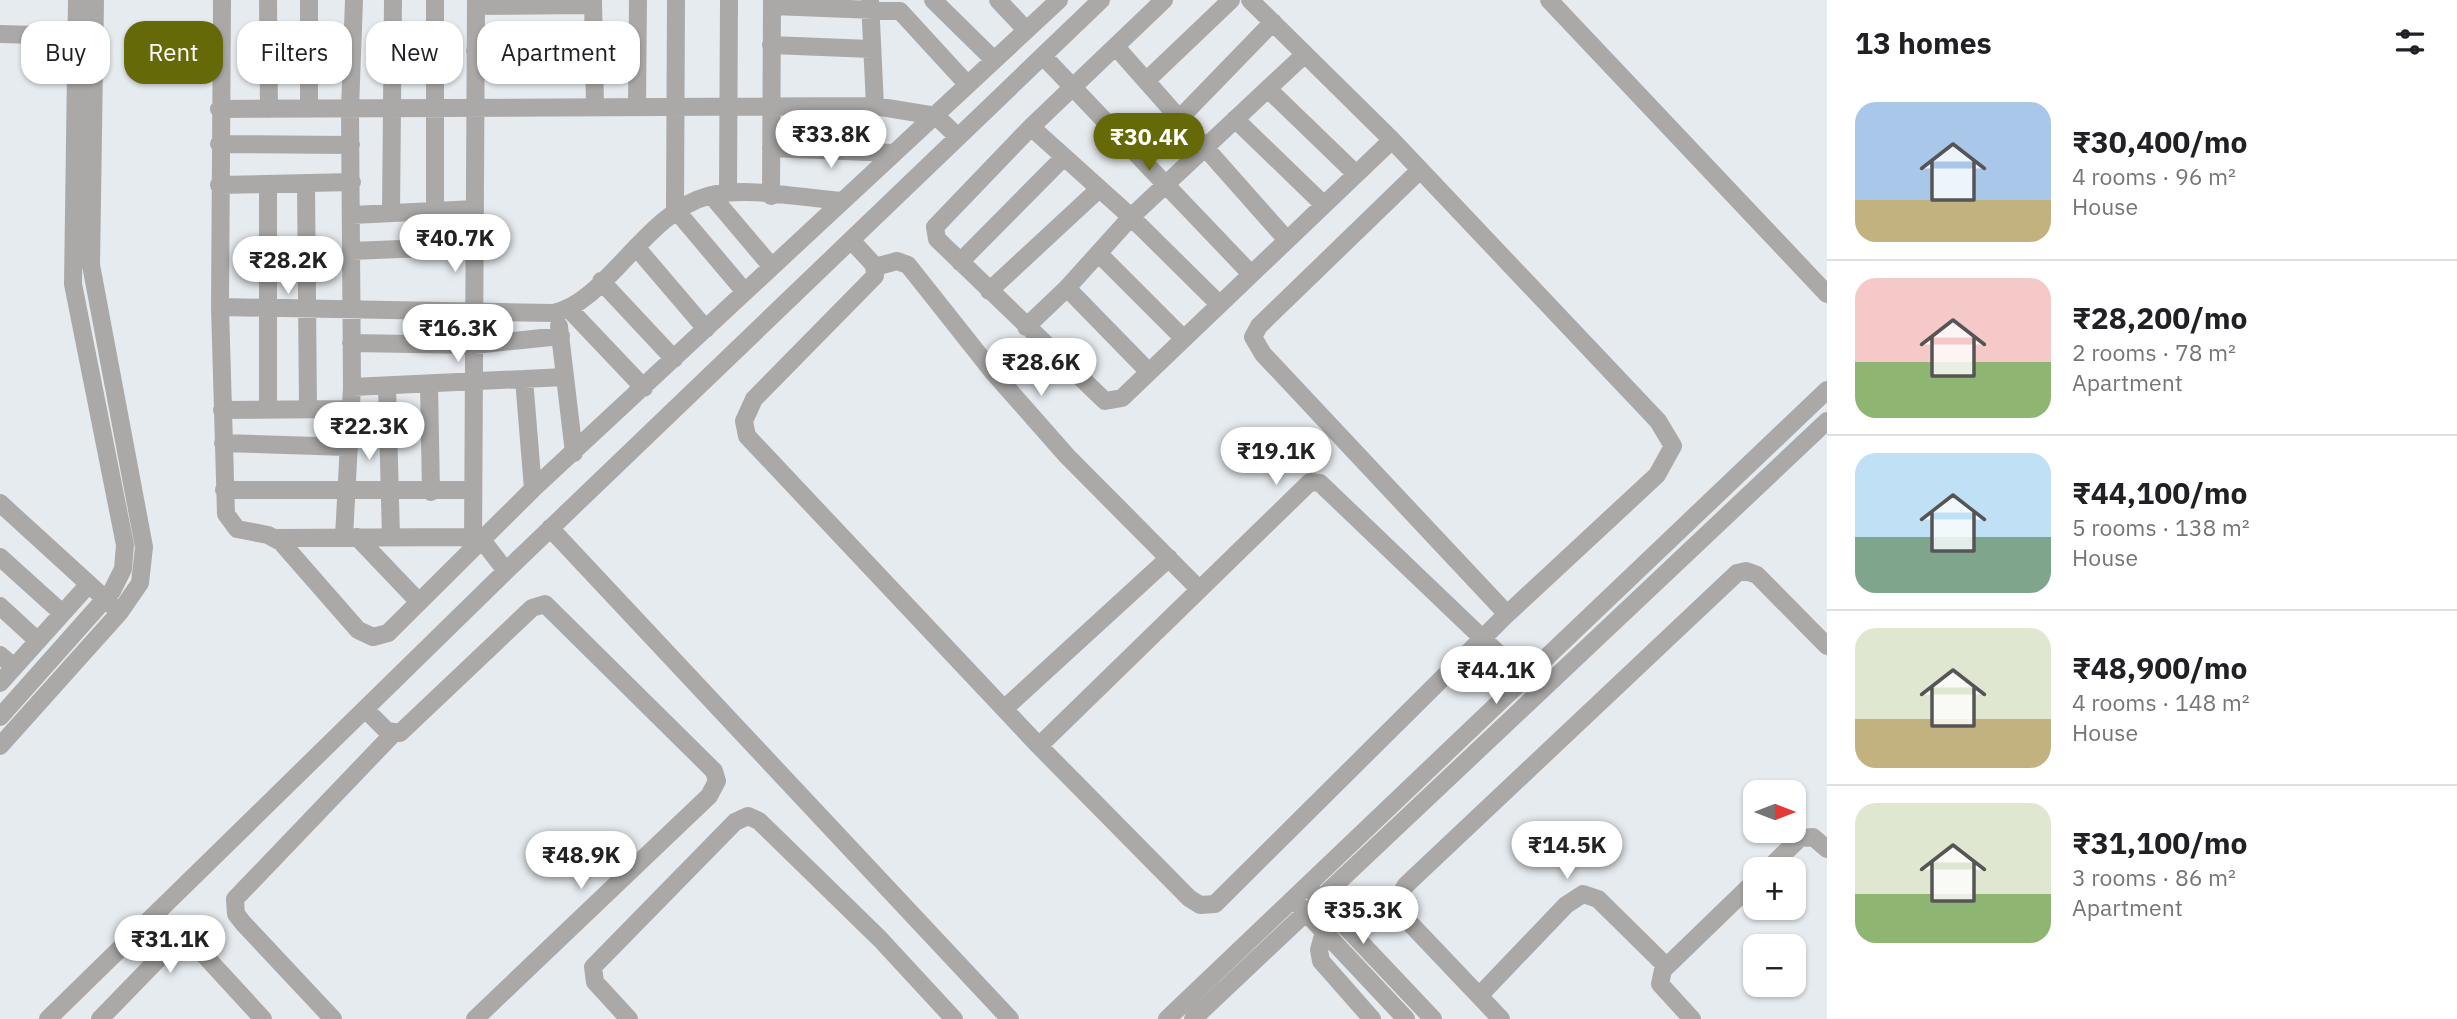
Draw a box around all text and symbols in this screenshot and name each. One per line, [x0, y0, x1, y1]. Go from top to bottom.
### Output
chip: Buy [21, 21, 110, 84]
chip: Rent [124, 21, 223, 84]
chip: Filters [237, 21, 352, 84]
chip: New [366, 21, 463, 84]
chip: Apartment [477, 21, 640, 84]
text: 13 homes [1855, 23, 1992, 62]
icon: filters [2391, 23, 2429, 61]
pin: ₹33.8K [774, 110, 888, 170]
pin: ₹30.4K [1092, 114, 1206, 173]
text: ₹33.8K [791, 118, 871, 148]
text: ₹30.4K [1109, 121, 1189, 151]
text: ₹30,400/mo [2072, 122, 2247, 161]
icon: home [1911, 130, 1995, 214]
text: 4 rooms · 96 m² [2072, 161, 2236, 191]
text: House [2072, 191, 2138, 221]
pin: ₹40.7K [398, 215, 512, 274]
text: ₹40.7K [415, 222, 495, 252]
pin: ₹28.2K [231, 236, 345, 296]
text: ₹28.2K [248, 244, 328, 274]
text: ₹28,200/mo [2072, 298, 2247, 337]
pin: ₹16.3K [401, 304, 515, 364]
icon: home [1911, 306, 1995, 390]
text: ₹16.3K [418, 312, 498, 342]
text: 2 rooms · 78 m² [2072, 337, 2236, 367]
pin: ₹28.6K [984, 338, 1098, 398]
text: ₹28.6K [1001, 346, 1081, 376]
text: Apartment [2072, 367, 2183, 397]
pin: ₹22.3K [312, 402, 426, 462]
text: ₹22.3K [329, 410, 409, 440]
pin: ₹19.1K [1219, 428, 1333, 487]
text: ₹19.1K [1236, 435, 1316, 465]
text: ₹44,100/mo [2072, 473, 2247, 512]
icon: home [1911, 481, 1995, 565]
text: 5 rooms · 138 m² [2072, 512, 2250, 542]
text: House [2072, 542, 2138, 572]
pin: ₹44.1K [1439, 646, 1553, 706]
text: ₹48,900/mo [2072, 648, 2247, 687]
text: ₹44.1K [1456, 654, 1536, 684]
icon: home [1911, 656, 1995, 740]
text: 4 rooms · 148 m² [2072, 687, 2250, 717]
text: House [2072, 717, 2138, 747]
north arrow [1743, 780, 1806, 844]
map controls [1743, 780, 1806, 997]
pin: ₹14.5K [1510, 822, 1624, 881]
text: ₹31,100/mo [2072, 823, 2247, 862]
text: ₹14.5K [1527, 829, 1607, 859]
icon: home [1911, 831, 1995, 915]
pin: ₹48.9K [524, 832, 638, 891]
text: ₹48.9K [541, 839, 621, 869]
button: + [1743, 857, 1806, 920]
text: 3 rooms · 86 m² [2072, 862, 2236, 892]
pin: ₹35.3K [1306, 886, 1420, 946]
text: Apartment [2072, 892, 2183, 922]
text: ₹35.3K [1323, 894, 1403, 924]
pin: ₹31.1K [113, 916, 227, 975]
text: ₹31.1K [130, 923, 210, 953]
button: − [1743, 934, 1806, 997]

